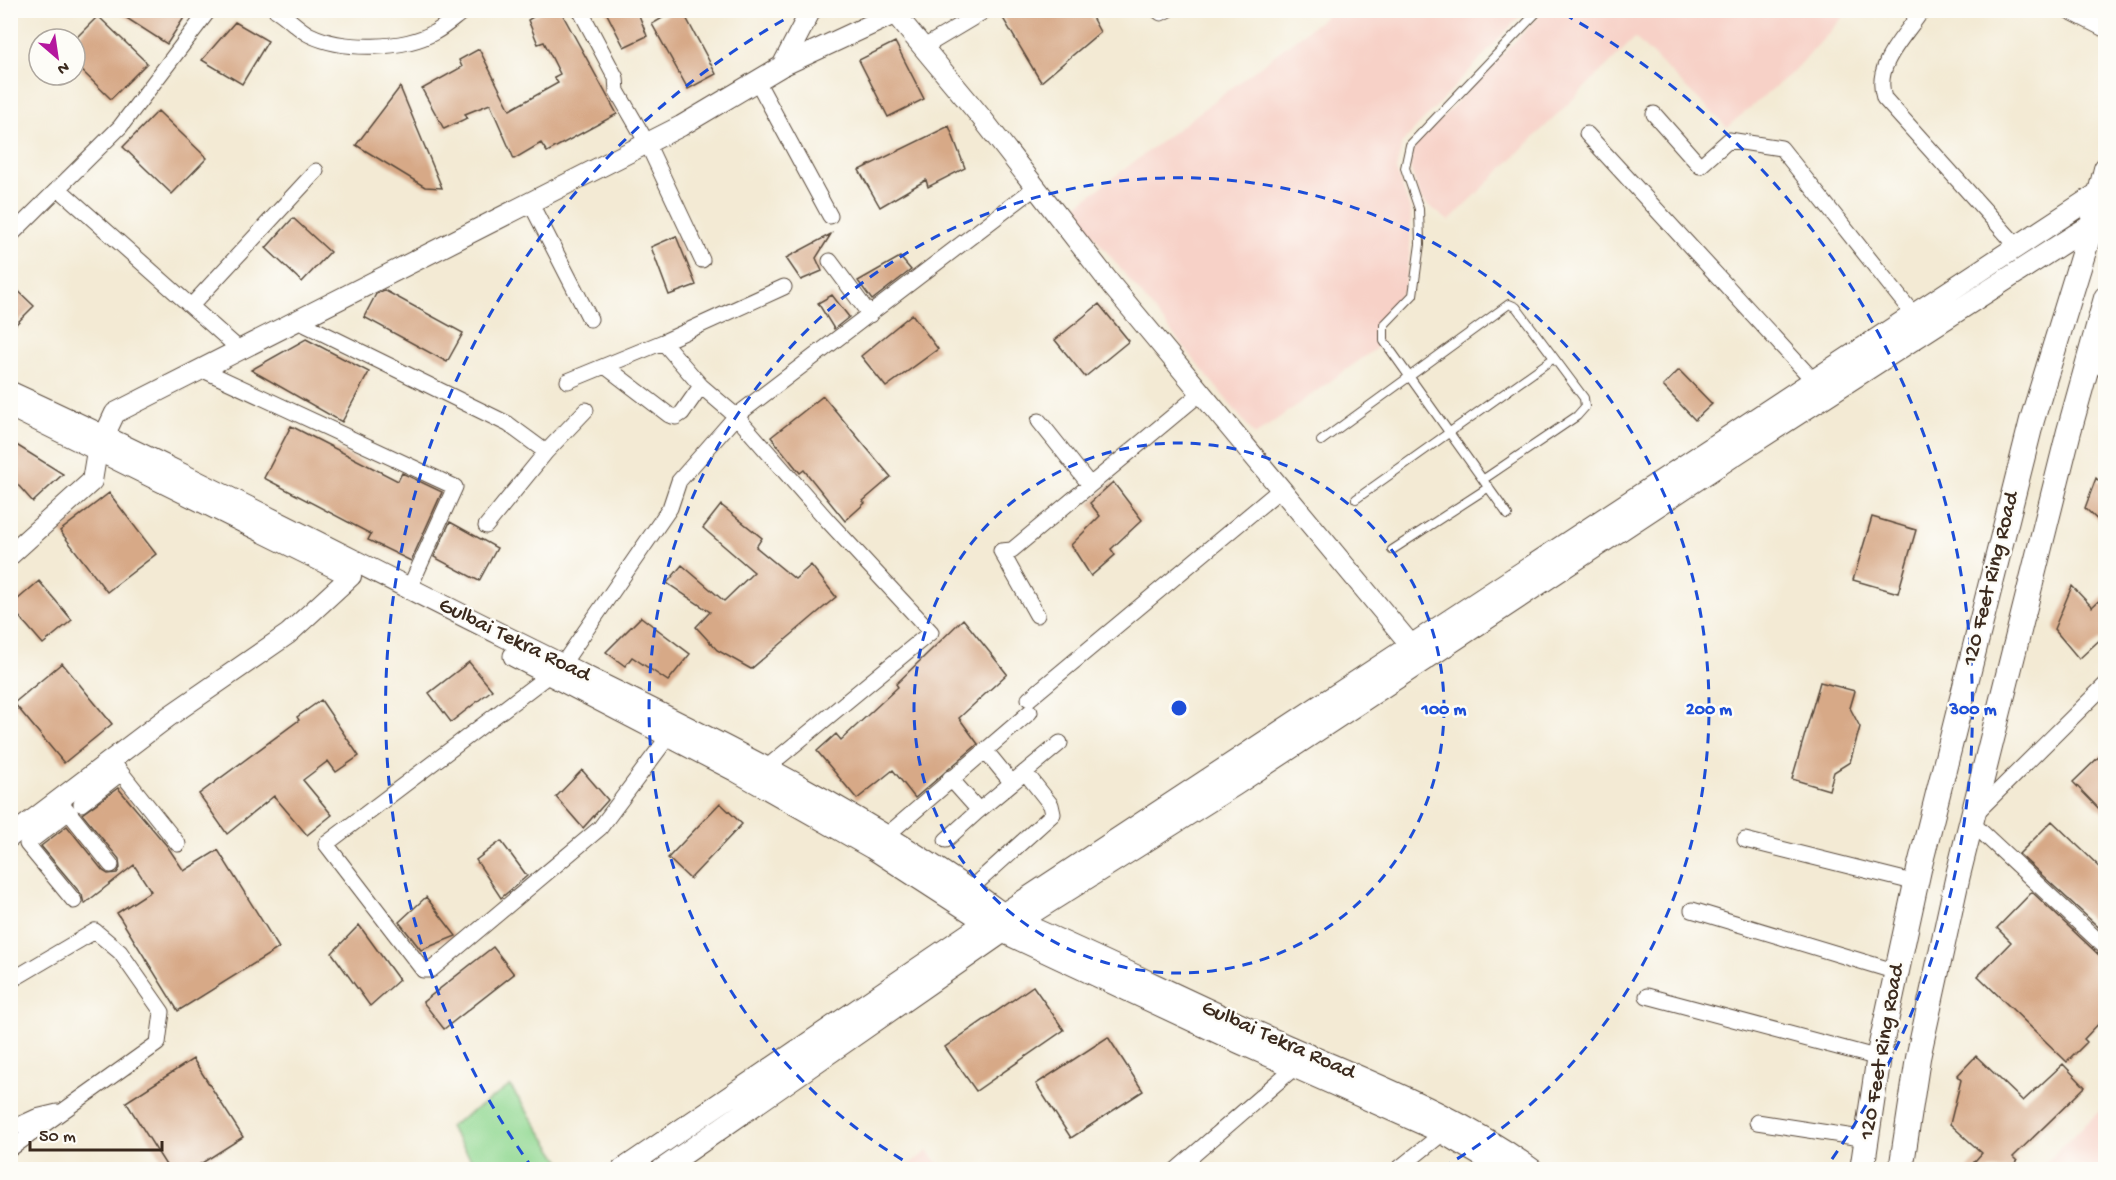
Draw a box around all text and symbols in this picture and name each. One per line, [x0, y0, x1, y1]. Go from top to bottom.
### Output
north arrow [27, 27, 87, 87]
text: N [53, 56, 72, 78]
street label: 120 Feet Ring Road [1958, 487, 2027, 670]
street label: Gulbai Tekra Road [434, 593, 596, 690]
centre of rings [1169, 698, 1189, 718]
text: 100 m [1421, 700, 1467, 721]
text: 200 m [1686, 700, 1732, 721]
text: 300 m [1949, 700, 1997, 721]
street label: 120 Feet Ring Road [1855, 960, 1912, 1143]
street label: Gulbai Tekra Road [1197, 995, 1361, 1087]
scale bar [30, 1114, 162, 1152]
text: 50 m [39, 1127, 76, 1148]

